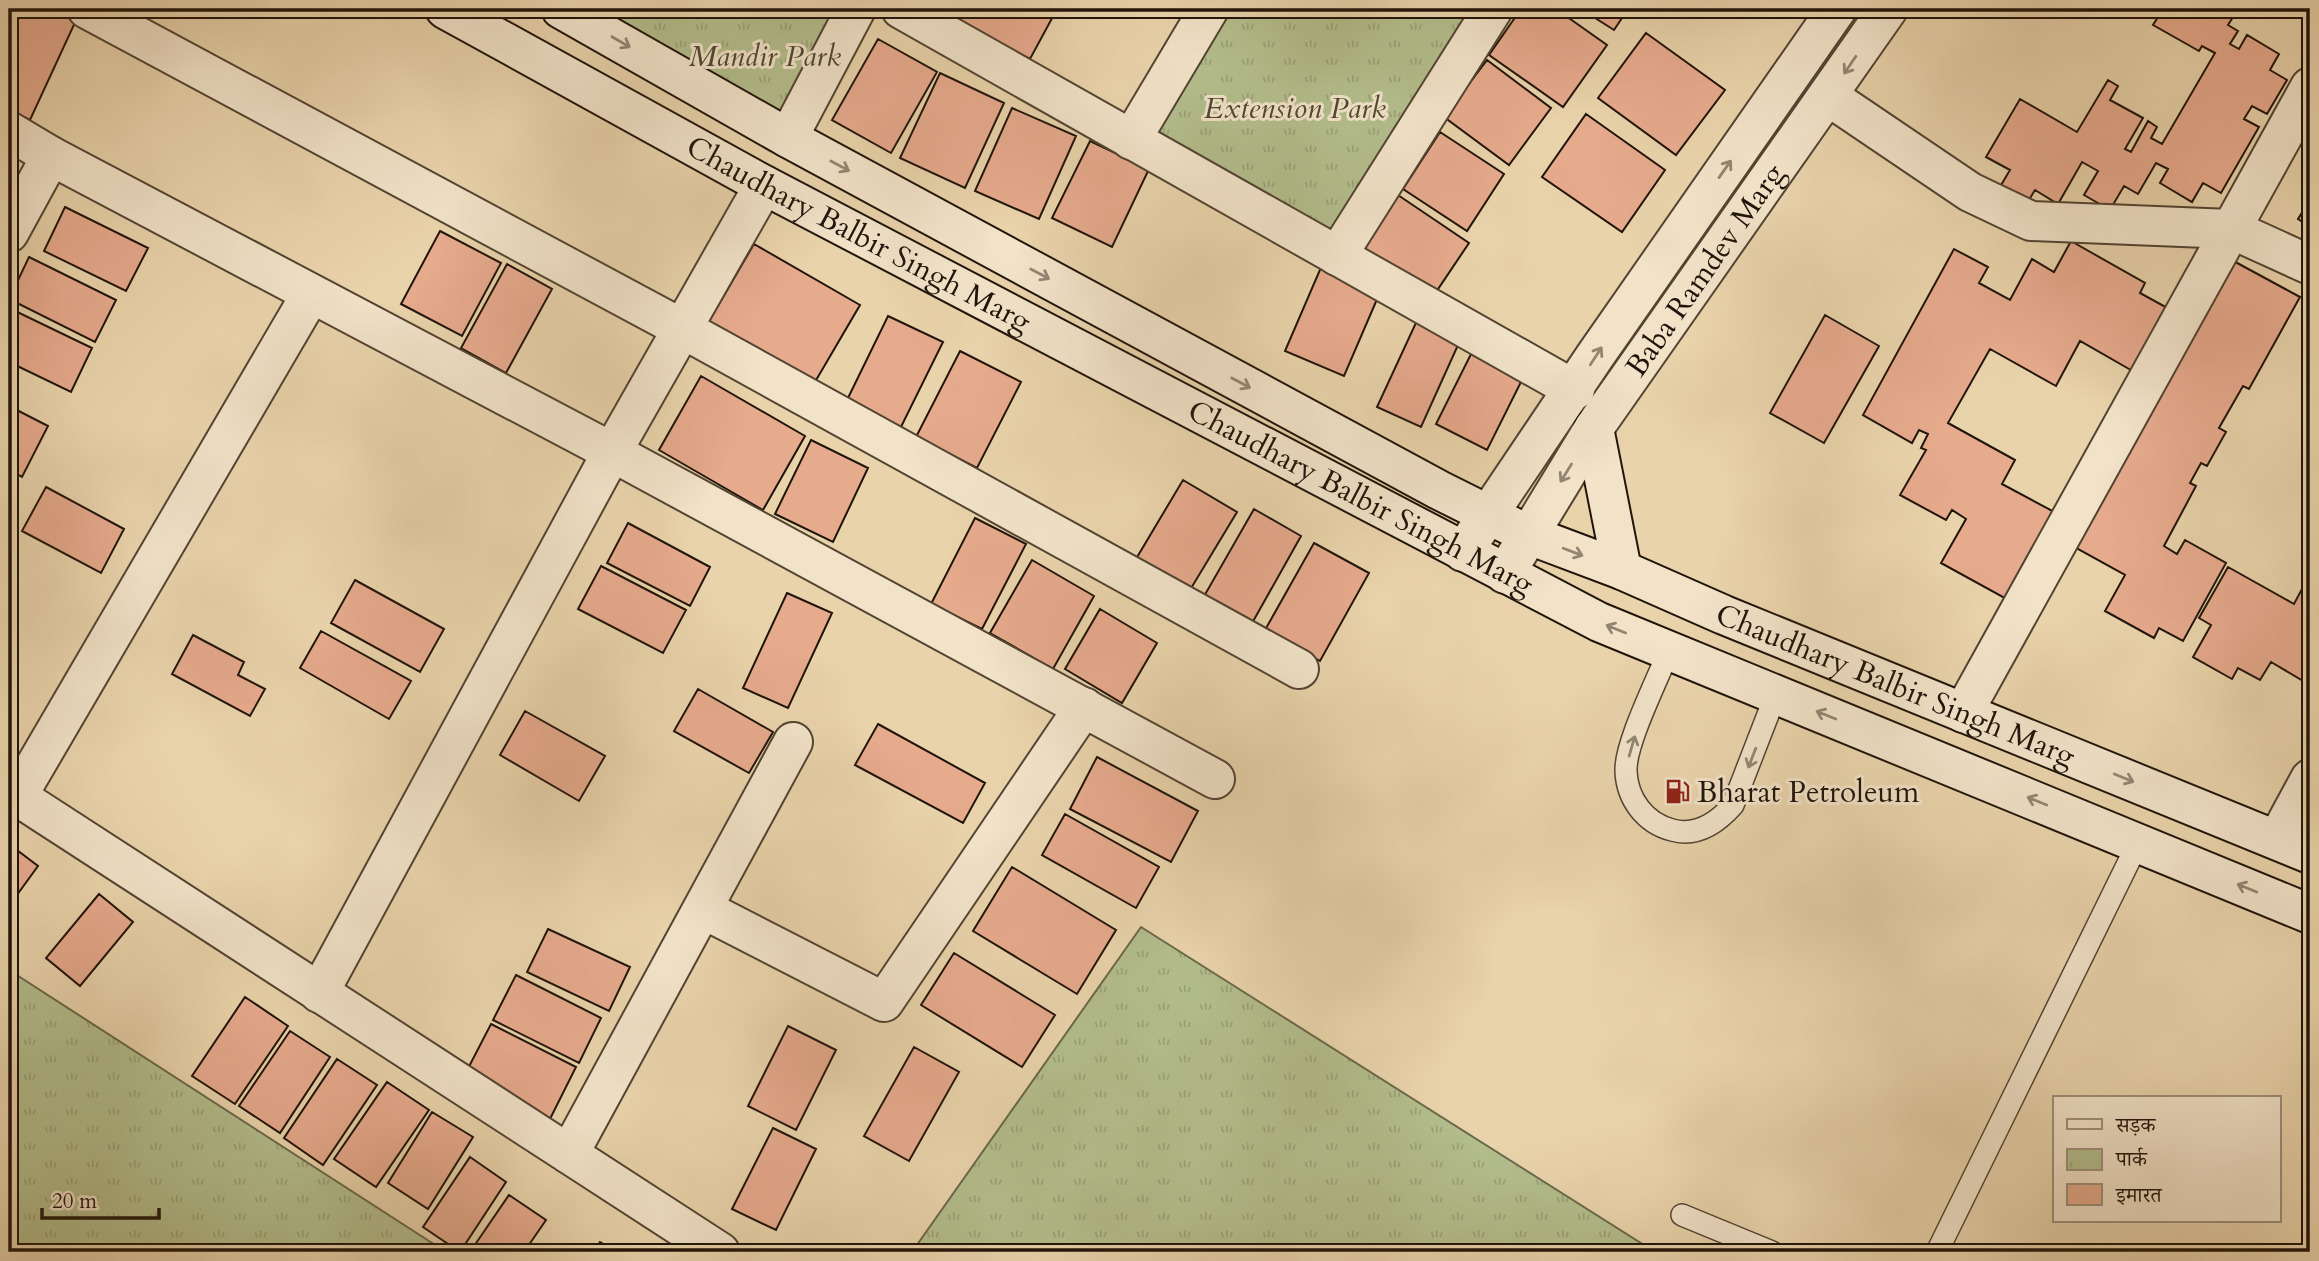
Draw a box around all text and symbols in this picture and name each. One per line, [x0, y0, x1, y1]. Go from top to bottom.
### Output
one-way arrow [610, 36, 630, 50]
park label: Mandir Park [689, 36, 841, 77]
one-way arrow [1842, 55, 1857, 74]
park label: Extension Park [1204, 88, 1386, 129]
street label: Chaudhary Balbir Singh Marg [679, 126, 1038, 342]
street label: Baba Ramdev Marg [1616, 155, 1794, 385]
one-way arrow [830, 159, 850, 173]
one-way arrow [1718, 160, 1732, 179]
one-way arrow [1030, 267, 1050, 281]
one-way arrow [1589, 347, 1603, 366]
one-way arrow [1230, 376, 1250, 390]
street label: Chaudhary Balbir Singh Marg [1181, 390, 1541, 605]
one-way arrow [1559, 463, 1573, 483]
one-way arrow [1562, 546, 1584, 559]
street label: Chaudhary Balbir Singh Marg [1710, 594, 2081, 777]
one-way arrow [1605, 621, 1627, 634]
one-way arrow [1816, 707, 1838, 720]
one-way arrow [1626, 735, 1639, 757]
one-way arrow [1745, 746, 1757, 768]
place label: Bharat Petroleum [1697, 772, 1920, 813]
one-way arrow [2112, 772, 2134, 785]
fuel station icon: Bharat Petroleum [1663, 778, 1691, 806]
one-way arrow [2026, 794, 2048, 807]
one-way arrow [2237, 880, 2258, 893]
legend [2053, 1096, 2280, 1222]
text: सड़क [2115, 1111, 2156, 1140]
text: पार्क [2115, 1145, 2148, 1174]
scale bar [42, 1177, 159, 1221]
text: इमारत [2115, 1181, 2163, 1210]
text: 20 m [52, 1187, 97, 1216]

